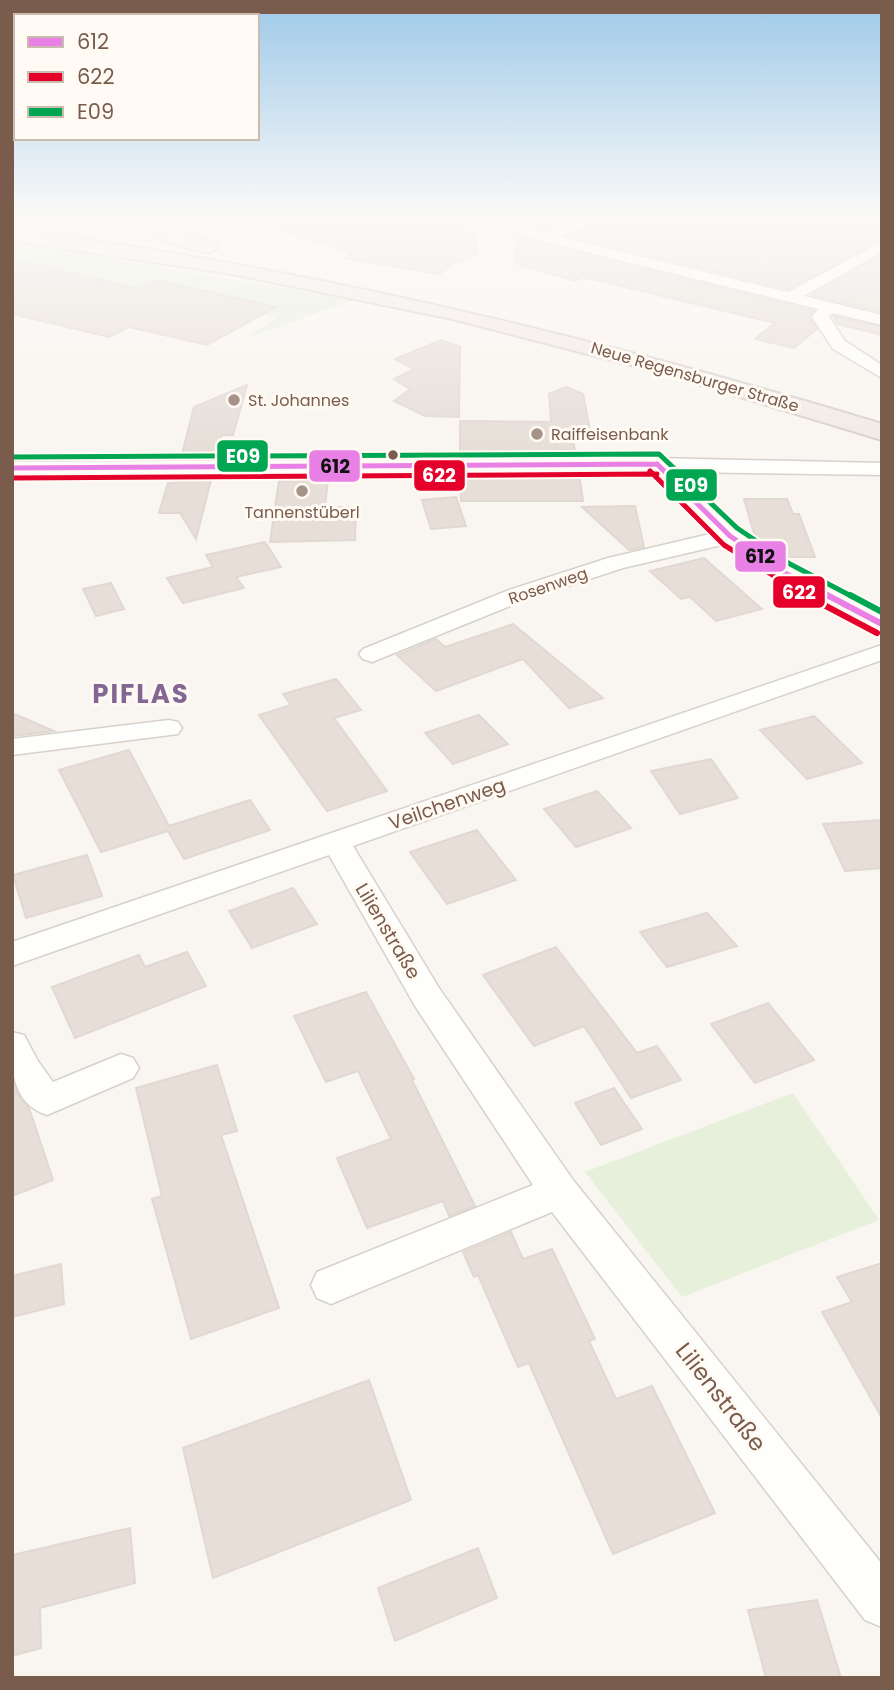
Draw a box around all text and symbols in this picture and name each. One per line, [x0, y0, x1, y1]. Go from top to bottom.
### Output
legend [14, 14, 259, 140]
text: 612 [77, 27, 109, 56]
text: 622 [77, 62, 115, 91]
text: E09 [77, 97, 114, 126]
street label: Neue Regensburger Straße [588, 336, 802, 418]
place label: St. Johannes [248, 389, 349, 412]
marker: St. Johannes [226, 392, 242, 408]
place label: Raiffeisenbank [551, 423, 669, 446]
marker: Raiffeisenbank [529, 426, 545, 442]
line badge: E09 [216, 439, 269, 473]
text: E09 [226, 443, 260, 470]
unlabelled marker [386, 448, 400, 462]
line badge: 612 [308, 449, 361, 483]
text: 612 [320, 453, 350, 480]
line badge: 622 [413, 459, 466, 492]
text: 622 [422, 462, 456, 489]
line badge: E09 [665, 468, 718, 502]
text: E09 [674, 472, 708, 499]
marker: Tannenstüberl [294, 483, 310, 499]
place label: Tannenstüberl [244, 501, 360, 524]
line badge: 612 [734, 540, 787, 573]
text: 612 [745, 543, 775, 570]
street label: Rosenweg [505, 562, 591, 610]
line badge: 622 [772, 575, 826, 609]
text: 622 [782, 579, 816, 606]
district label: PIFLAS [92, 676, 190, 712]
street label: Veilchenweg [385, 771, 509, 837]
street label: Lilienstraße [349, 878, 427, 984]
street label: Lilienstraße [668, 1336, 774, 1458]

